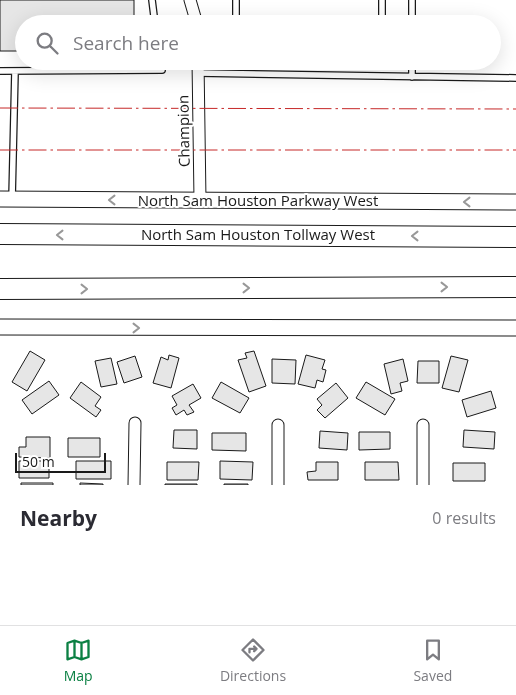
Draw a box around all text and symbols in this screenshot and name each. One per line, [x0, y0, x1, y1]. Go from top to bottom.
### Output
search box [15, 15, 501, 70]
icon: search [33, 29, 61, 57]
text: Search here [73, 30, 179, 56]
street label: Champion [172, 95, 194, 167]
street label: North Sam Houston Parkway West [138, 190, 378, 210]
one-way arrow [108, 195, 116, 205]
one-way arrow [463, 197, 471, 207]
street label: North Sam Houston Tollway West [141, 224, 375, 244]
one-way arrow [56, 229, 64, 240]
one-way arrow [411, 231, 418, 241]
one-way arrow [440, 282, 448, 292]
one-way arrow [80, 283, 88, 294]
one-way arrow [242, 283, 250, 293]
one-way arrow [132, 323, 140, 333]
scale bar [15, 450, 106, 473]
text: 50 m [22, 452, 55, 471]
text: Nearby [20, 504, 97, 532]
text: 0 results [432, 507, 496, 529]
tab: Map [64, 636, 93, 685]
tab: Directions [220, 636, 286, 685]
tab: Saved [413, 636, 452, 685]

